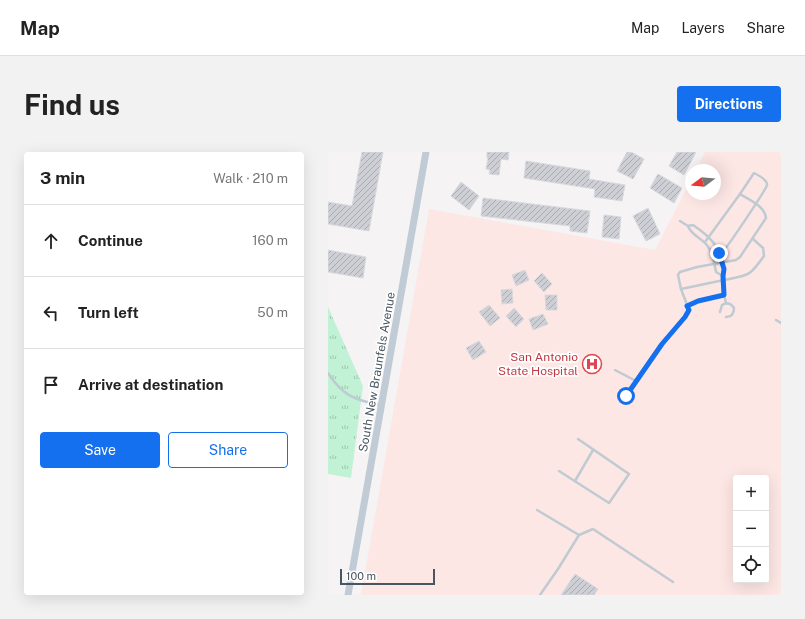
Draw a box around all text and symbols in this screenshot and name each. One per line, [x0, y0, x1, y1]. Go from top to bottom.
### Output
text: Map [20, 17, 60, 39]
text: Map [631, 20, 659, 36]
text: Layers [681, 20, 725, 36]
text: Share [747, 20, 785, 36]
button: Directions [677, 86, 781, 122]
text: Find us [24, 88, 120, 121]
north arrow [685, 164, 721, 200]
text: 3 min [40, 168, 85, 188]
text: Walk · 210 m [213, 171, 288, 186]
icon: ahead [40, 230, 62, 252]
text: Continue [78, 232, 143, 249]
text: 160 m [252, 233, 288, 248]
route end [710, 244, 728, 262]
street label: South New Braunfels Avenue [356, 291, 398, 453]
icon: left [40, 302, 62, 324]
text: Turn left [78, 304, 139, 321]
text: 50 m [257, 305, 288, 320]
place label: San Antonio State Hospital [498, 350, 578, 378]
hospital icon: San Antonio State Hospital [581, 353, 603, 375]
icon: arrive [40, 374, 62, 396]
text: Arrive at destination [78, 376, 223, 393]
route start [617, 387, 635, 405]
button: Save [40, 432, 160, 468]
button: Share [168, 432, 288, 468]
map controls [733, 475, 769, 583]
button: + [733, 475, 769, 511]
button: − [733, 511, 769, 547]
button: locate [733, 547, 769, 583]
scale bar [340, 567, 435, 586]
text: 100 m [346, 570, 376, 582]

